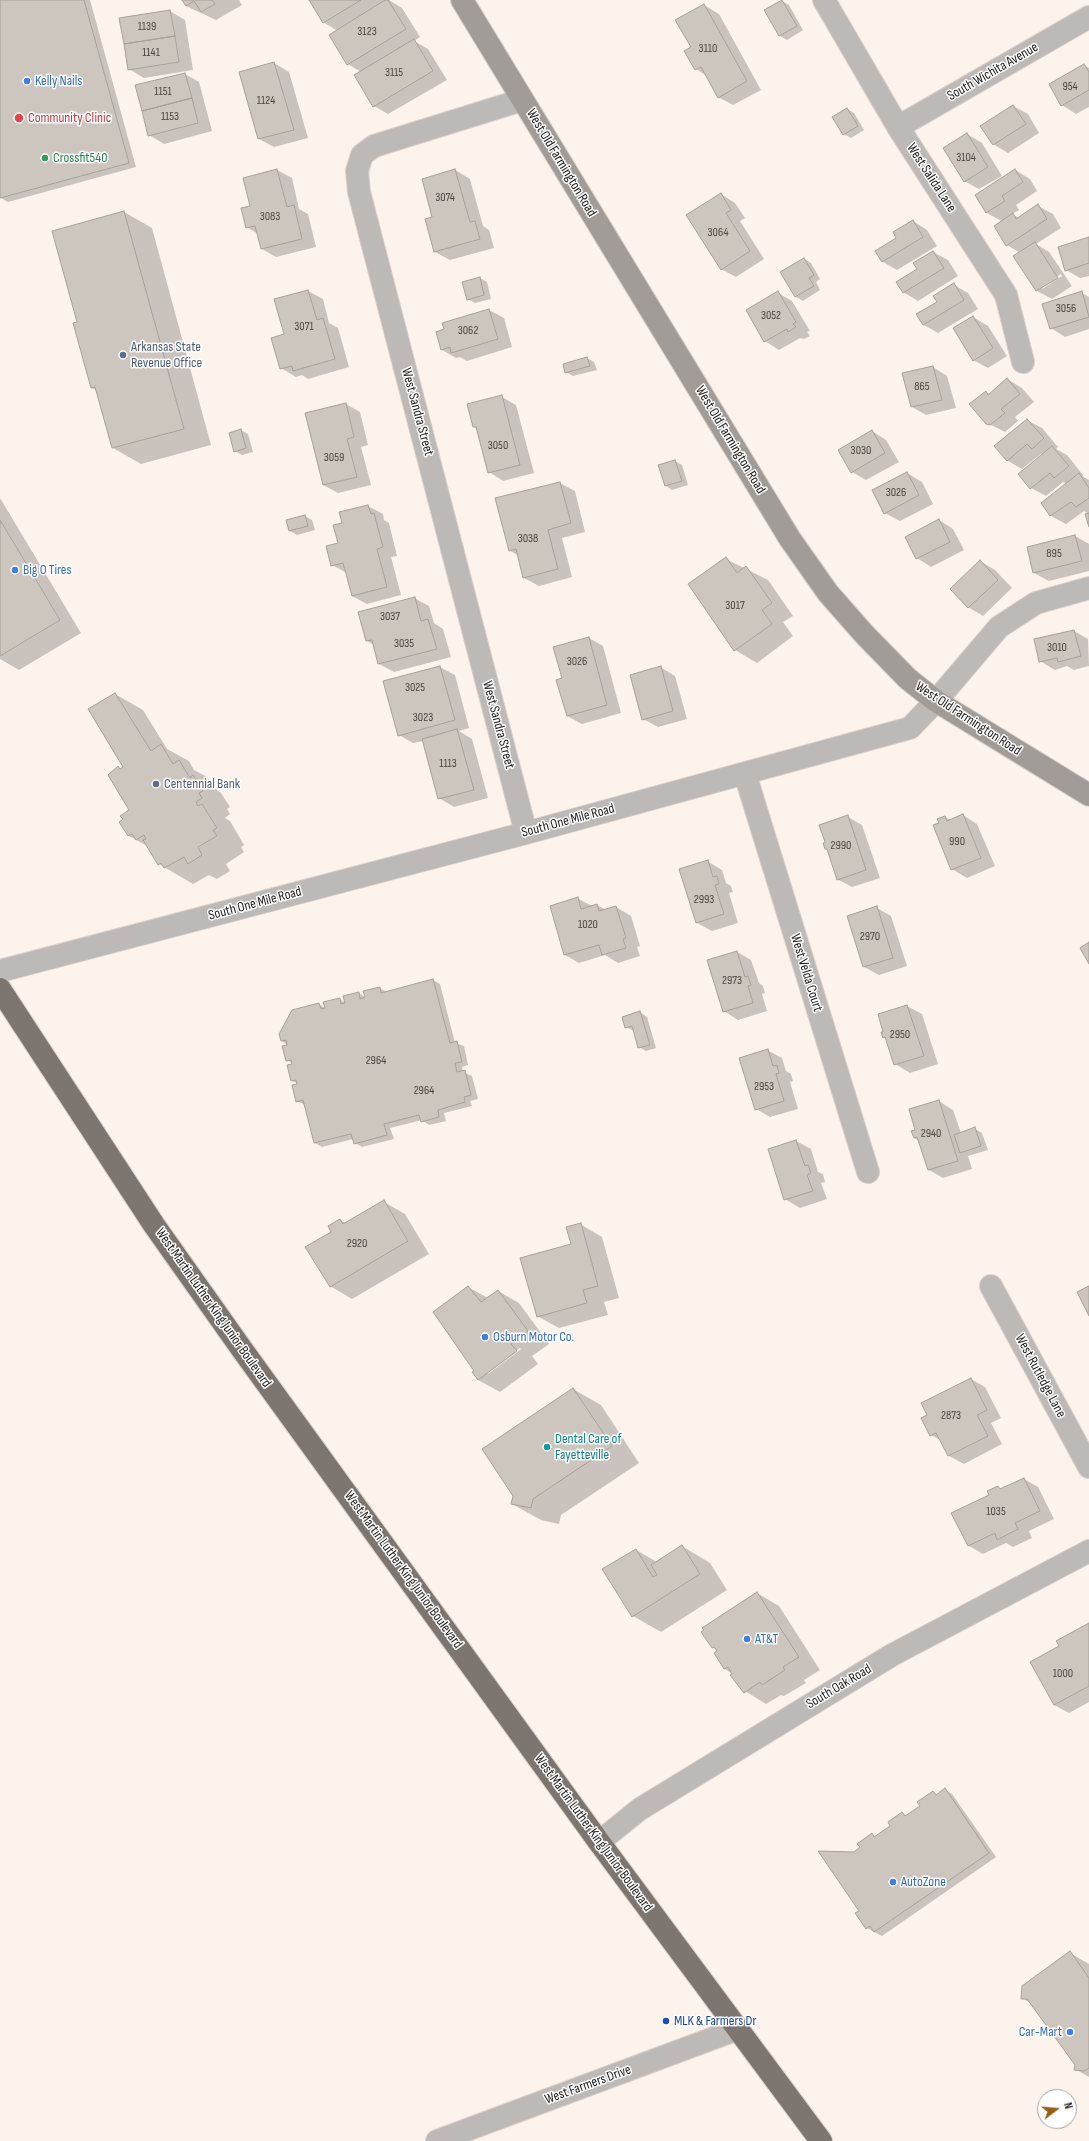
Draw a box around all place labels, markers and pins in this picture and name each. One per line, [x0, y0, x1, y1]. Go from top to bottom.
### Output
place label: Kelly Nails [35, 73, 82, 89]
marker: Kelly Nails [22, 76, 32, 86]
place label: Community Clinic [28, 110, 111, 126]
marker: Community Clinic [13, 112, 25, 124]
place label: Crossfit540 [53, 150, 107, 166]
marker: Crossfit540 [40, 153, 50, 163]
place label: Arkansas State Revenue Office [131, 339, 202, 372]
marker: Arkansas State Revenue Office [118, 350, 128, 360]
place label: Big O Tires [23, 562, 72, 578]
marker: Big O Tires [10, 565, 20, 575]
place label: Centennial Bank [164, 776, 240, 792]
marker: Centennial Bank [151, 779, 161, 789]
place label: Osburn Motor Co. [493, 1329, 574, 1345]
marker: Osburn Motor Co. [480, 1332, 490, 1342]
place label: Dental Care of Fayetteville [555, 1431, 621, 1464]
marker: Dental Care of Fayetteville [542, 1442, 552, 1452]
place label: AT&T [755, 1631, 778, 1647]
marker: AT&T [742, 1634, 752, 1644]
place label: AutoZone [901, 1874, 946, 1890]
marker: AutoZone [888, 1877, 898, 1887]
place label: MLK & Farmers Dr [674, 2013, 756, 2029]
marker: MLK & Farmers Dr [661, 2016, 671, 2026]
place label: Car-Mart [1019, 2024, 1062, 2040]
marker: Car-Mart [1065, 2027, 1075, 2037]

